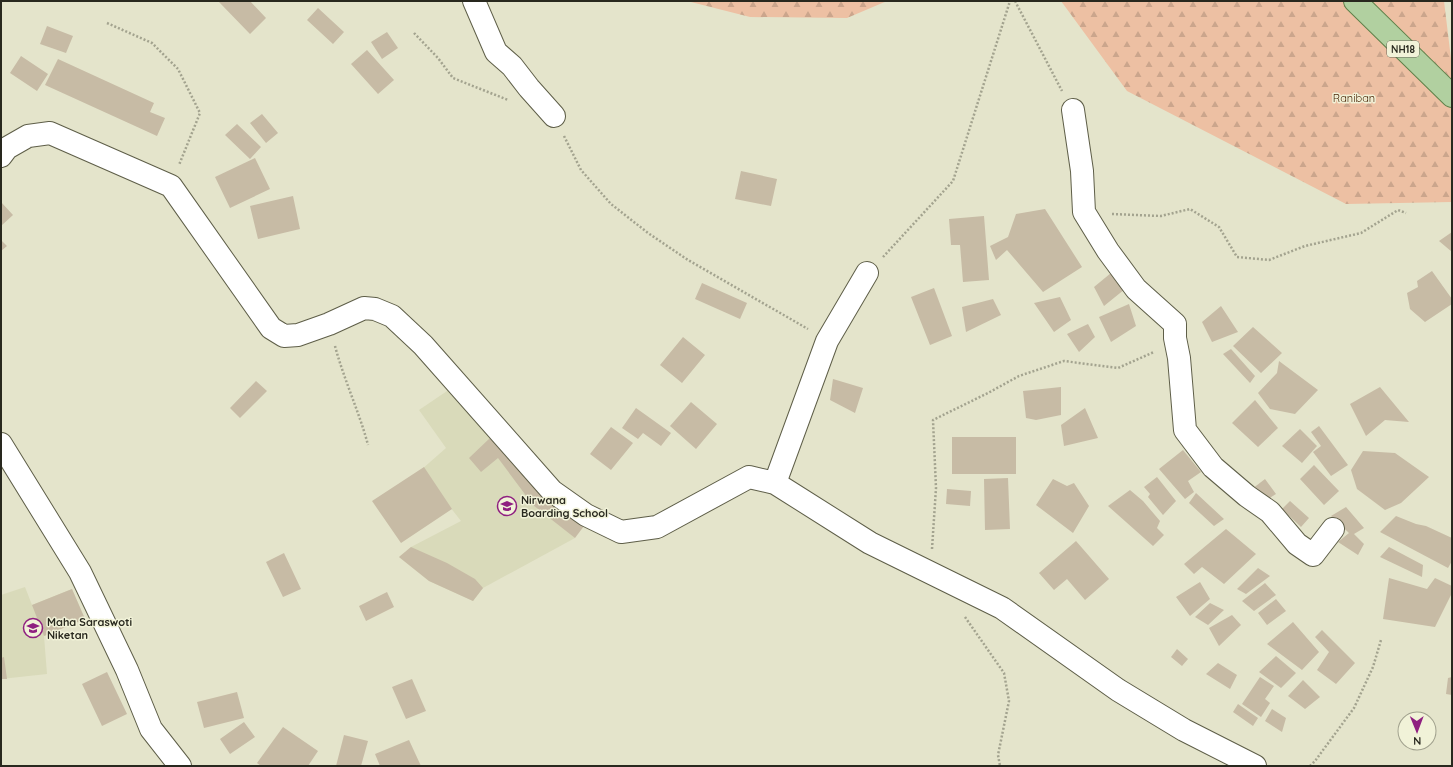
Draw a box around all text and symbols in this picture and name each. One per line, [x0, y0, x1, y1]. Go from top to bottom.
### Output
road number: NH18 [1387, 41, 1419, 57]
park label: Raniban [1333, 91, 1375, 105]
place label: Nirwana Boarding School [521, 493, 608, 520]
school or university icon: Nirwana Boarding School [496, 495, 518, 517]
place label: Maha Saraswoti Niketan [47, 615, 132, 642]
school or university icon: Maha Saraswoti Niketan [22, 617, 44, 639]
north arrow [1397, 711, 1437, 751]
text: N [1413, 734, 1421, 748]

